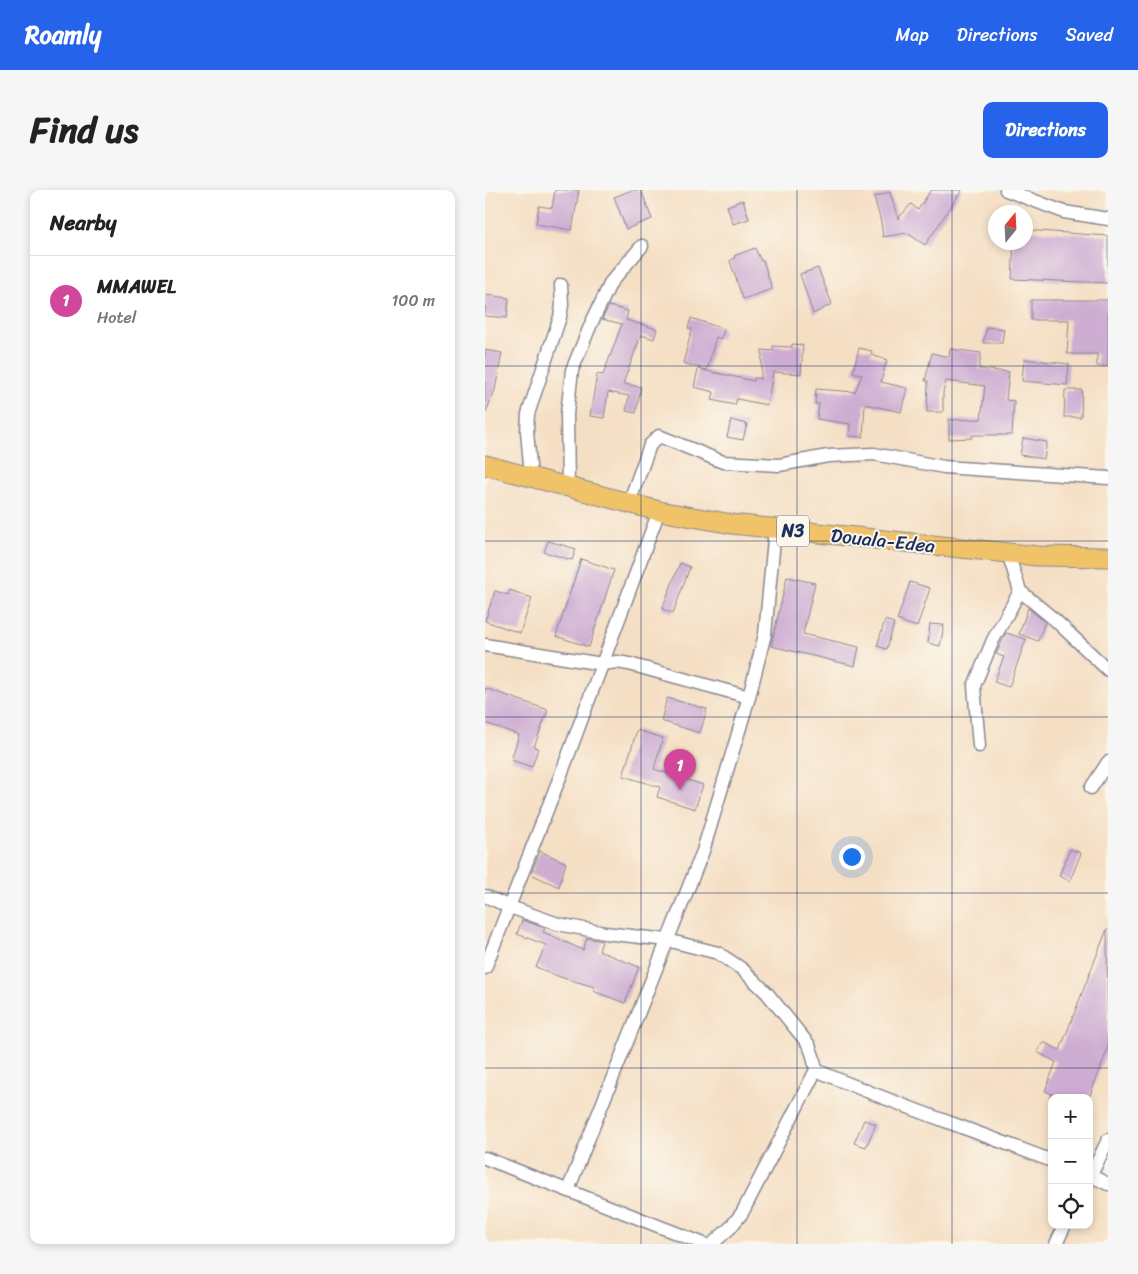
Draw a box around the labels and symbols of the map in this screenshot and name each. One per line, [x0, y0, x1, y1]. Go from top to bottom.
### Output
north arrow [988, 205, 1033, 250]
road number: N3 [777, 516, 809, 546]
street label: Douala-Edea [829, 519, 937, 562]
pin: 1 [664, 749, 696, 790]
your location [839, 844, 865, 870]

